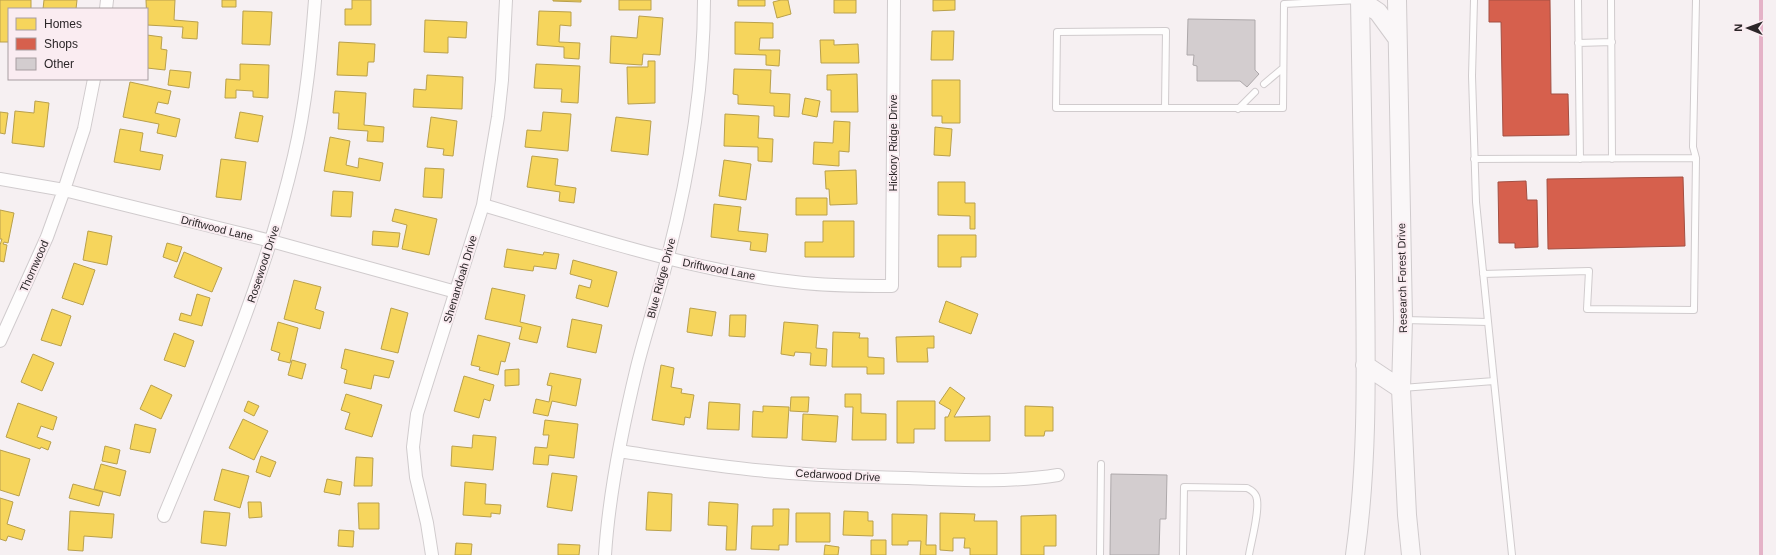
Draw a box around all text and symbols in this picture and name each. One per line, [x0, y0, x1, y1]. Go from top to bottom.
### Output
legend [8, 8, 148, 80]
north arrow [1728, 8, 1768, 48]
text: Homes [44, 17, 82, 31]
text: N [1732, 24, 1744, 32]
text: Shops [44, 37, 78, 51]
text: Other [44, 57, 74, 71]
street label: Hickory Ridge Drive [887, 94, 899, 192]
street label: Driftwood Lane [180, 213, 254, 243]
street label: Research Forest Drive [1395, 223, 1409, 333]
street label: Rosewood Drive [245, 224, 281, 304]
street label: Shenandoah Drive [441, 234, 479, 324]
street label: Blue Ridge Drive [645, 237, 677, 319]
street label: Thornwood [17, 238, 51, 294]
street label: Driftwood Lane [682, 256, 756, 282]
street label: Cedarwood Drive [795, 467, 881, 483]

